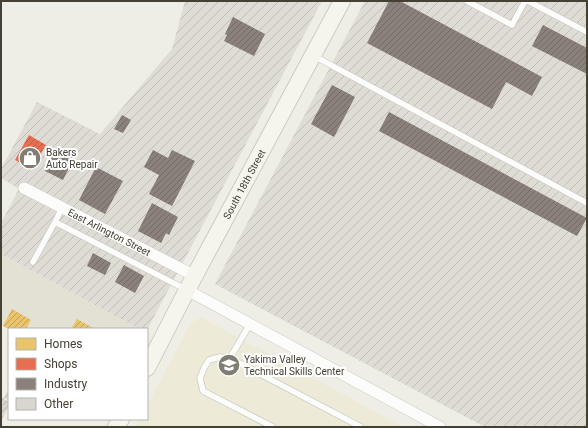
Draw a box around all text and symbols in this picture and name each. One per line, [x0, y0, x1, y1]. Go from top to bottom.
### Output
shop icon: Bakers Auto Repair [17, 145, 43, 171]
place label: Bakers Auto Repair [46, 147, 98, 170]
street label: South 18th Street [221, 147, 267, 221]
street label: East Arlington Street [66, 207, 152, 258]
legend [8, 328, 148, 420]
text: Homes [44, 337, 82, 351]
school or university icon: Yakima Valley Technical Skills Center [216, 352, 242, 378]
place label: Yakima Valley Technical Skills Center [244, 354, 345, 377]
text: Shops [44, 357, 78, 371]
text: Industry [44, 377, 88, 391]
text: Other [44, 397, 73, 411]

